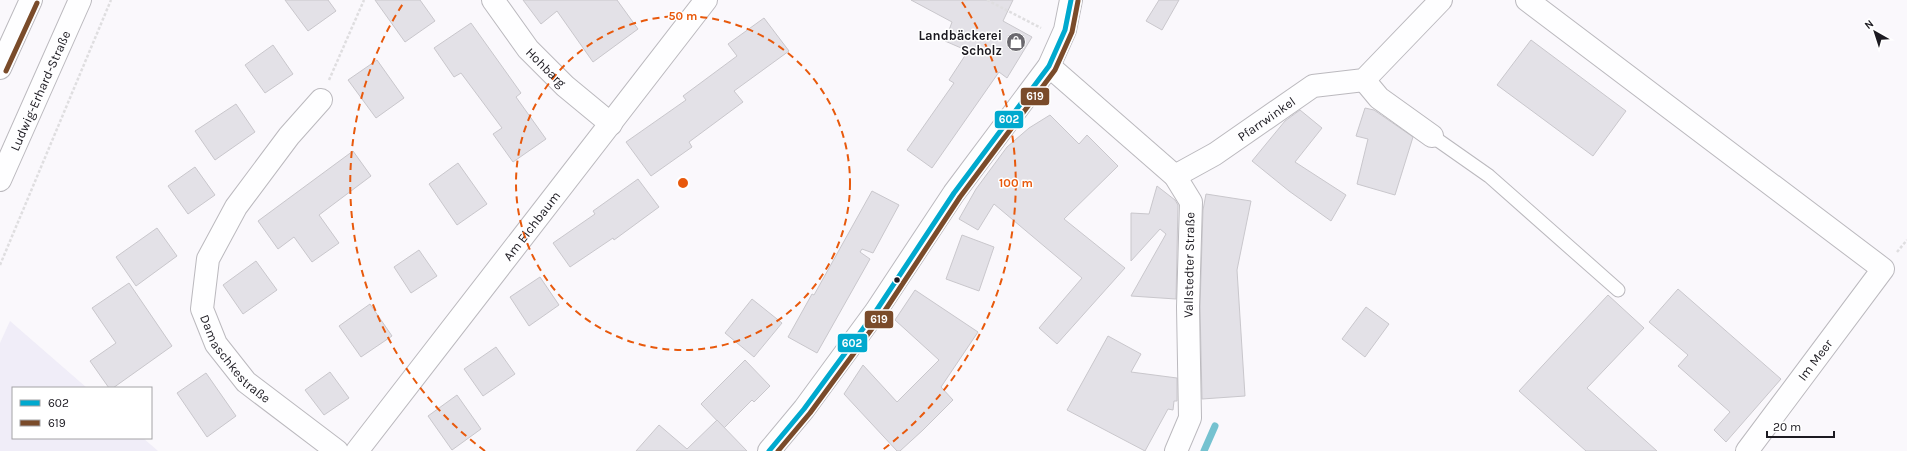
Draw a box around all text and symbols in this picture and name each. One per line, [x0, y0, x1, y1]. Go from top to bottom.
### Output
text: 50 m [669, 9, 698, 23]
north arrow [1855, 12, 1895, 52]
text: N [1862, 17, 1876, 32]
street label: Ludwig-Erhard-Straße [7, 28, 73, 153]
place label: Landbäckerei Scholz [919, 28, 1002, 58]
shop icon: Landbäckerei Scholz [1005, 31, 1027, 53]
street label: Hohbarg [523, 44, 570, 91]
line badge: 619 [1020, 87, 1050, 106]
text: 619 [1026, 90, 1044, 103]
street label: Pfarrwinkel [1234, 93, 1298, 144]
line badge: 602 [994, 110, 1024, 129]
text: 602 [999, 113, 1019, 126]
centre of rings [676, 176, 690, 190]
text: 100 m [999, 176, 1033, 190]
street label: Am Eichbaum [500, 188, 563, 263]
street label: Vallstedter Straße [1181, 212, 1197, 318]
unlabelled marker [892, 275, 902, 285]
line badge: 619 [864, 310, 894, 329]
street label: Damaschkestraße [197, 312, 274, 406]
text: 619 [870, 313, 888, 326]
line badge: 602 [837, 333, 868, 353]
street label: Im Meer [1795, 336, 1836, 384]
text: 602 [842, 337, 862, 350]
legend [12, 387, 152, 439]
text: 602 [48, 396, 69, 410]
scale bar [1767, 413, 1834, 439]
text: 619 [48, 416, 66, 430]
text: 20 m [1773, 420, 1801, 434]

